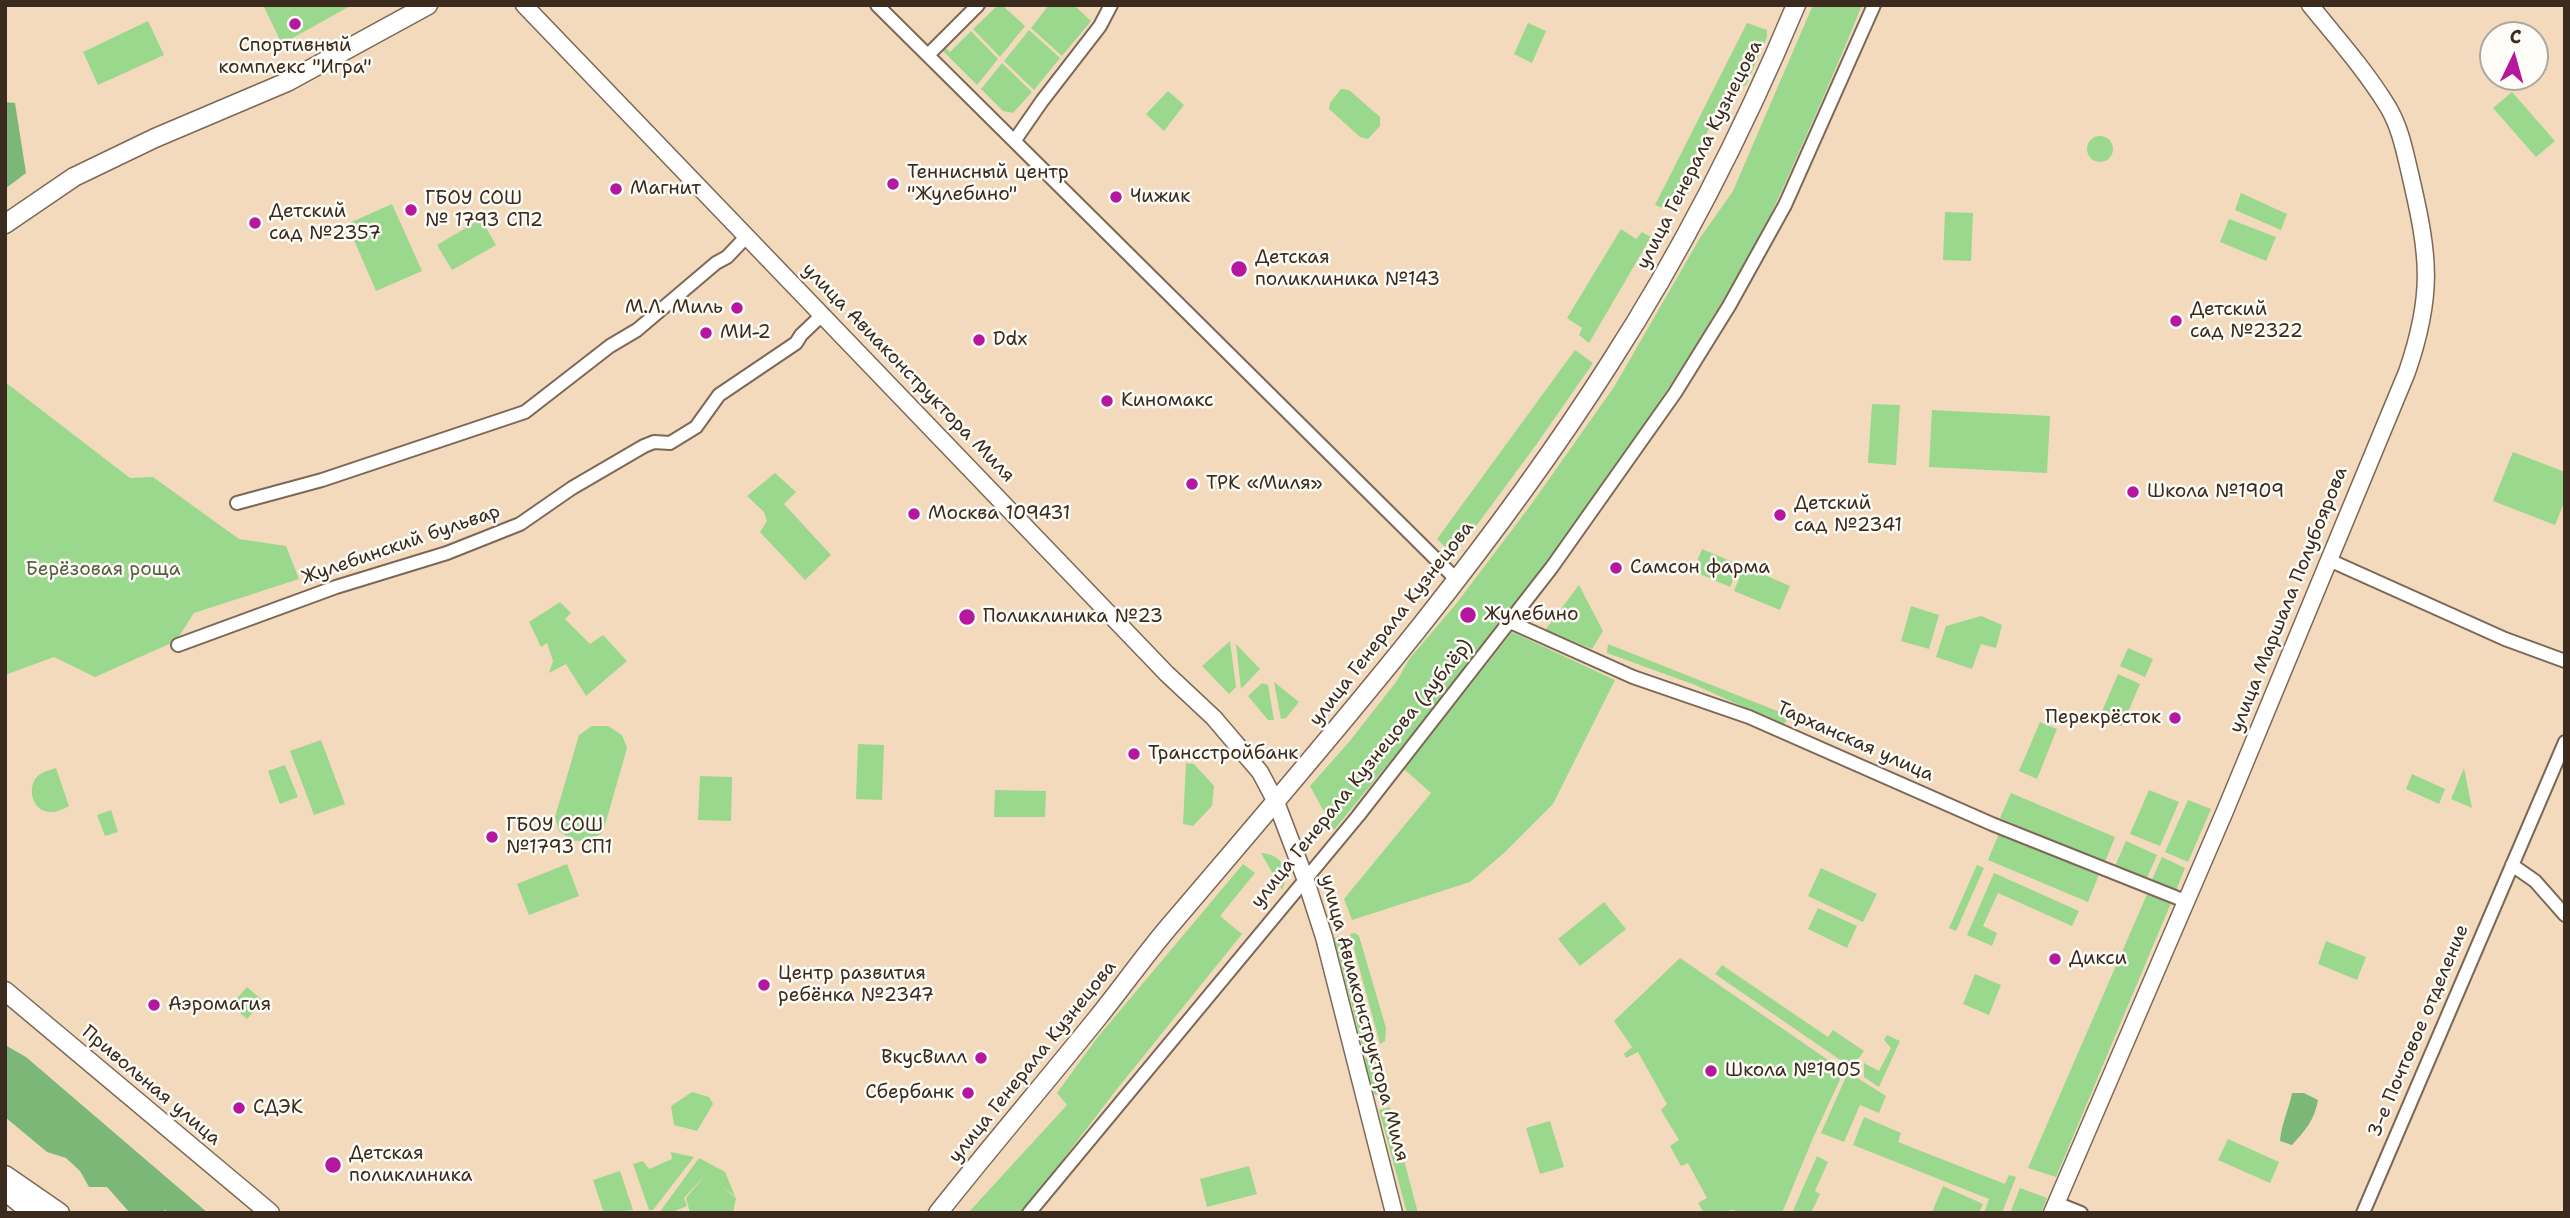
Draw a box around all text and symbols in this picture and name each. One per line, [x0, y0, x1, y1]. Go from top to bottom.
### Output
marker: Спортивный комплекс "Игра" [287, 16, 303, 32]
north arrow [2479, 21, 2549, 91]
text: С [2509, 24, 2523, 50]
place label: Спортивный комплекс "Игра" [218, 35, 372, 79]
street label: улица Генерала Кузнецова [1632, 37, 1768, 273]
place label: Теннисный центр "Жулебино" [907, 162, 1069, 206]
marker: Теннисный центр "Жулебино" [885, 176, 901, 192]
place label: Магнит [630, 178, 701, 200]
marker: Магнит [608, 181, 624, 197]
place label: Чижик [1130, 186, 1190, 208]
place label: ГБОУ СОШ № 1793 СП2 [425, 188, 543, 232]
marker: Чижик [1108, 189, 1124, 205]
place label: Детский сад №2357 [269, 201, 381, 245]
marker: ГБОУ СОШ № 1793 СП2 [403, 202, 419, 218]
marker: Детский сад №2357 [247, 215, 263, 231]
place label: Детская поликлиника №143 [1255, 247, 1440, 291]
street label: улица Авиаконструктора Миля [797, 259, 1019, 487]
marker: Детская поликлиника №143 [1229, 259, 1249, 279]
place label: М.Л. Миль [625, 297, 723, 319]
place label: Детский сад №2322 [2190, 299, 2303, 343]
marker: М.Л. Миль [729, 300, 745, 316]
marker: Детский сад №2322 [2168, 313, 2184, 329]
place label: МИ-2 [720, 322, 771, 344]
marker: МИ-2 [698, 325, 714, 341]
place label: Ddx [993, 329, 1028, 351]
marker: Ddx [971, 332, 987, 348]
place label: Киномакс [1121, 390, 1214, 412]
marker: Киномакс [1099, 393, 1115, 409]
street label: улица Маршала Полубоярова [2225, 464, 2353, 736]
place label: ТРК «Миля» [1206, 473, 1323, 495]
marker: ТРК «Миля» [1184, 476, 1200, 492]
place label: Школа №1909 [2147, 481, 2284, 503]
marker: Школа №1909 [2125, 484, 2141, 500]
place label: Детский сад №2341 [1794, 493, 1902, 537]
street label: Жулебинский бульвар [299, 500, 503, 590]
place label: Москва 109431 [928, 503, 1070, 525]
marker: Москва 109431 [906, 506, 922, 522]
marker: Детский сад №2341 [1772, 507, 1788, 523]
street label: улица Генерала Кузнецова [1305, 517, 1479, 731]
place label: Самсон фарма [1630, 557, 1770, 579]
park label: Берёзовая роща [25, 559, 181, 581]
marker: Самсон фарма [1608, 560, 1624, 576]
place label: Жулебино [1484, 604, 1578, 626]
marker: Жулебино [1458, 605, 1478, 625]
place label: Поликлиника №23 [983, 606, 1163, 628]
marker: Поликлиника №23 [957, 607, 977, 627]
street label: улица Генерала Кузнецова (дублёр) [1246, 635, 1478, 913]
street label: Тарханская улица [1773, 697, 1937, 787]
place label: Перекрёсток [2045, 707, 2161, 729]
marker: Перекрёсток [2167, 710, 2183, 726]
place label: Трансстройбанк [1148, 743, 1298, 765]
marker: Трансстройбанк [1126, 746, 1142, 762]
place label: ГБОУ СОШ №1793 СП1 [506, 815, 613, 859]
marker: ГБОУ СОШ №1793 СП1 [484, 829, 500, 845]
street label: улица Авиаконструктора Миля [1315, 872, 1413, 1164]
street label: 3-е Почтовое отделение [2364, 921, 2474, 1141]
place label: Дикси [2069, 948, 2127, 970]
marker: Дикси [2047, 951, 2063, 967]
street label: улица Генерала Кузнецова [944, 956, 1122, 1168]
place label: Центр развития ребёнка №2347 [778, 963, 934, 1007]
marker: Центр развития ребёнка №2347 [756, 977, 772, 993]
place label: Аэромагия [168, 994, 271, 1016]
marker: Аэромагия [146, 997, 162, 1013]
street label: Привольная улица [77, 1021, 225, 1151]
place label: ВкусВилл [881, 1047, 967, 1069]
marker: ВкусВилл [973, 1050, 989, 1066]
place label: Школа №1905 [1725, 1060, 1861, 1082]
marker: Школа №1905 [1703, 1063, 1719, 1079]
place label: Сбербанк [865, 1082, 954, 1104]
marker: Сбербанк [960, 1085, 976, 1101]
place label: СДЭК [253, 1097, 303, 1119]
marker: СДЭК [231, 1100, 247, 1116]
place label: Детская поликлиника [349, 1143, 472, 1187]
marker: Детская поликлиника [323, 1155, 343, 1175]

